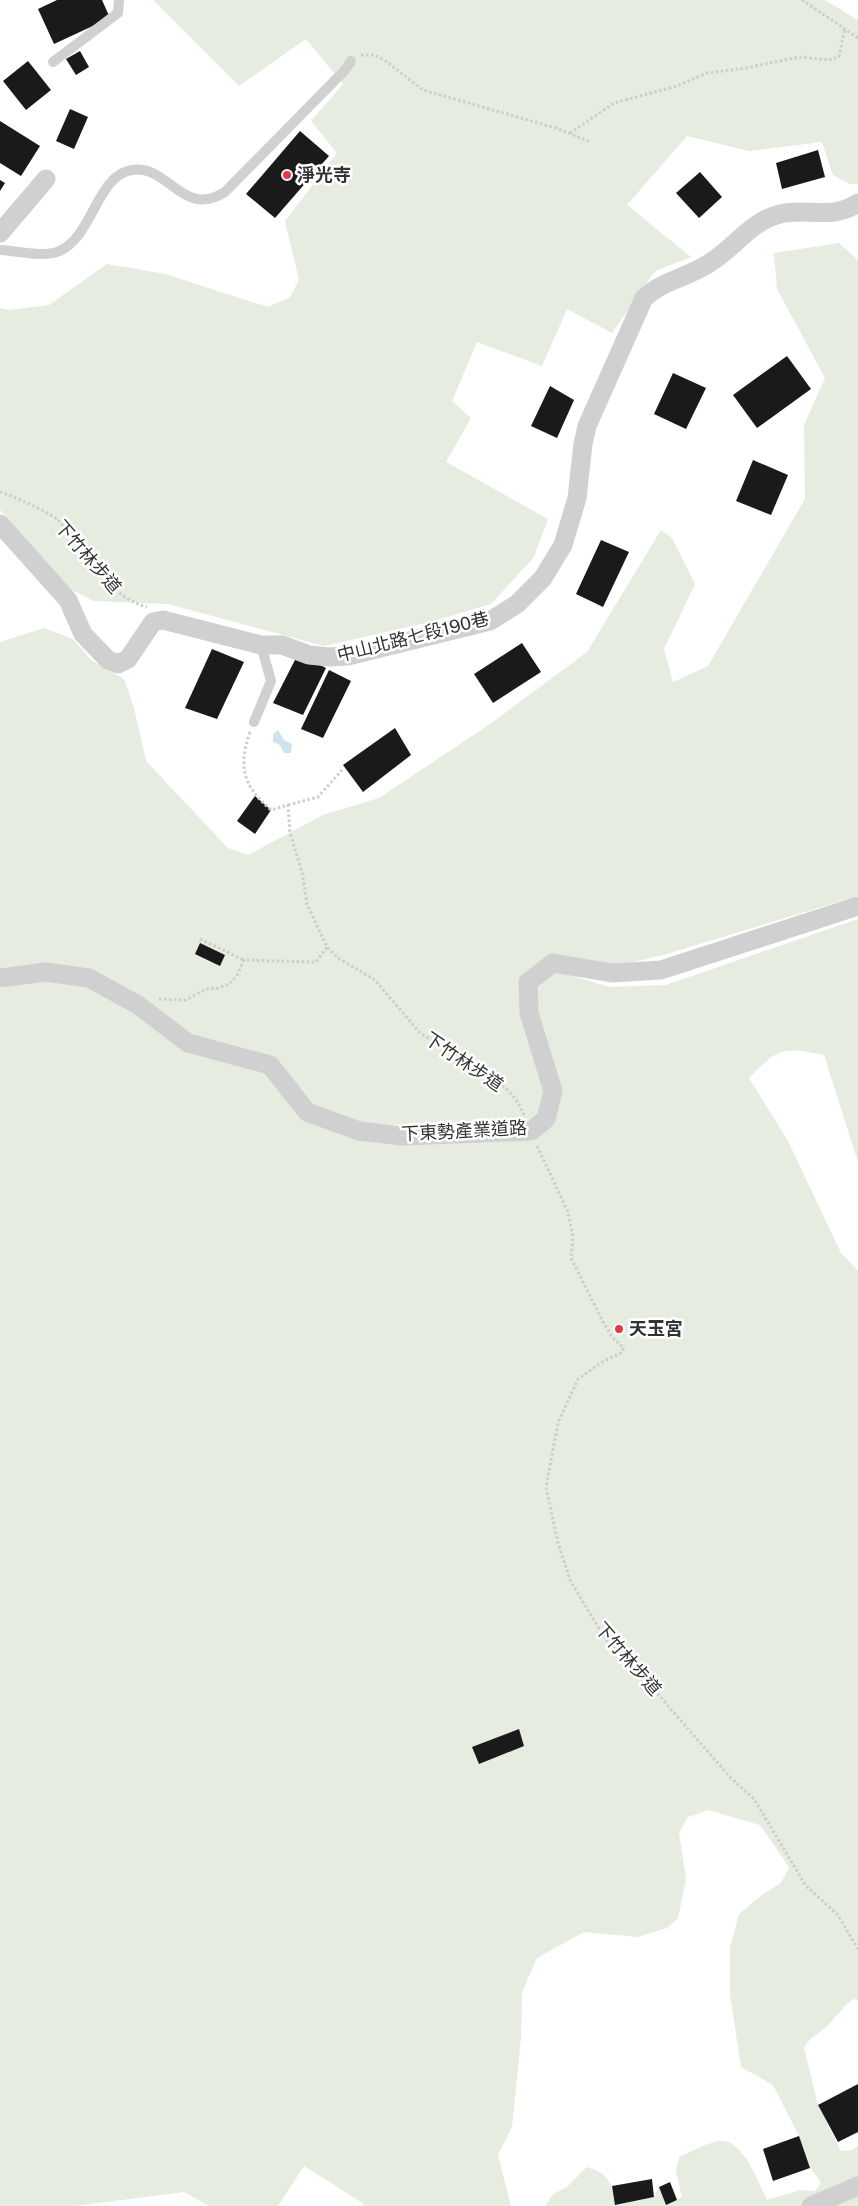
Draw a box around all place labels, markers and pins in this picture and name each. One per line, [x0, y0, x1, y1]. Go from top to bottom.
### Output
place label: 淨光寺 [297, 164, 351, 185]
marker: 淨光寺 [281, 169, 293, 181]
place label: 天玉宮 [629, 1318, 683, 1339]
marker: 天玉宮 [613, 1323, 625, 1335]

